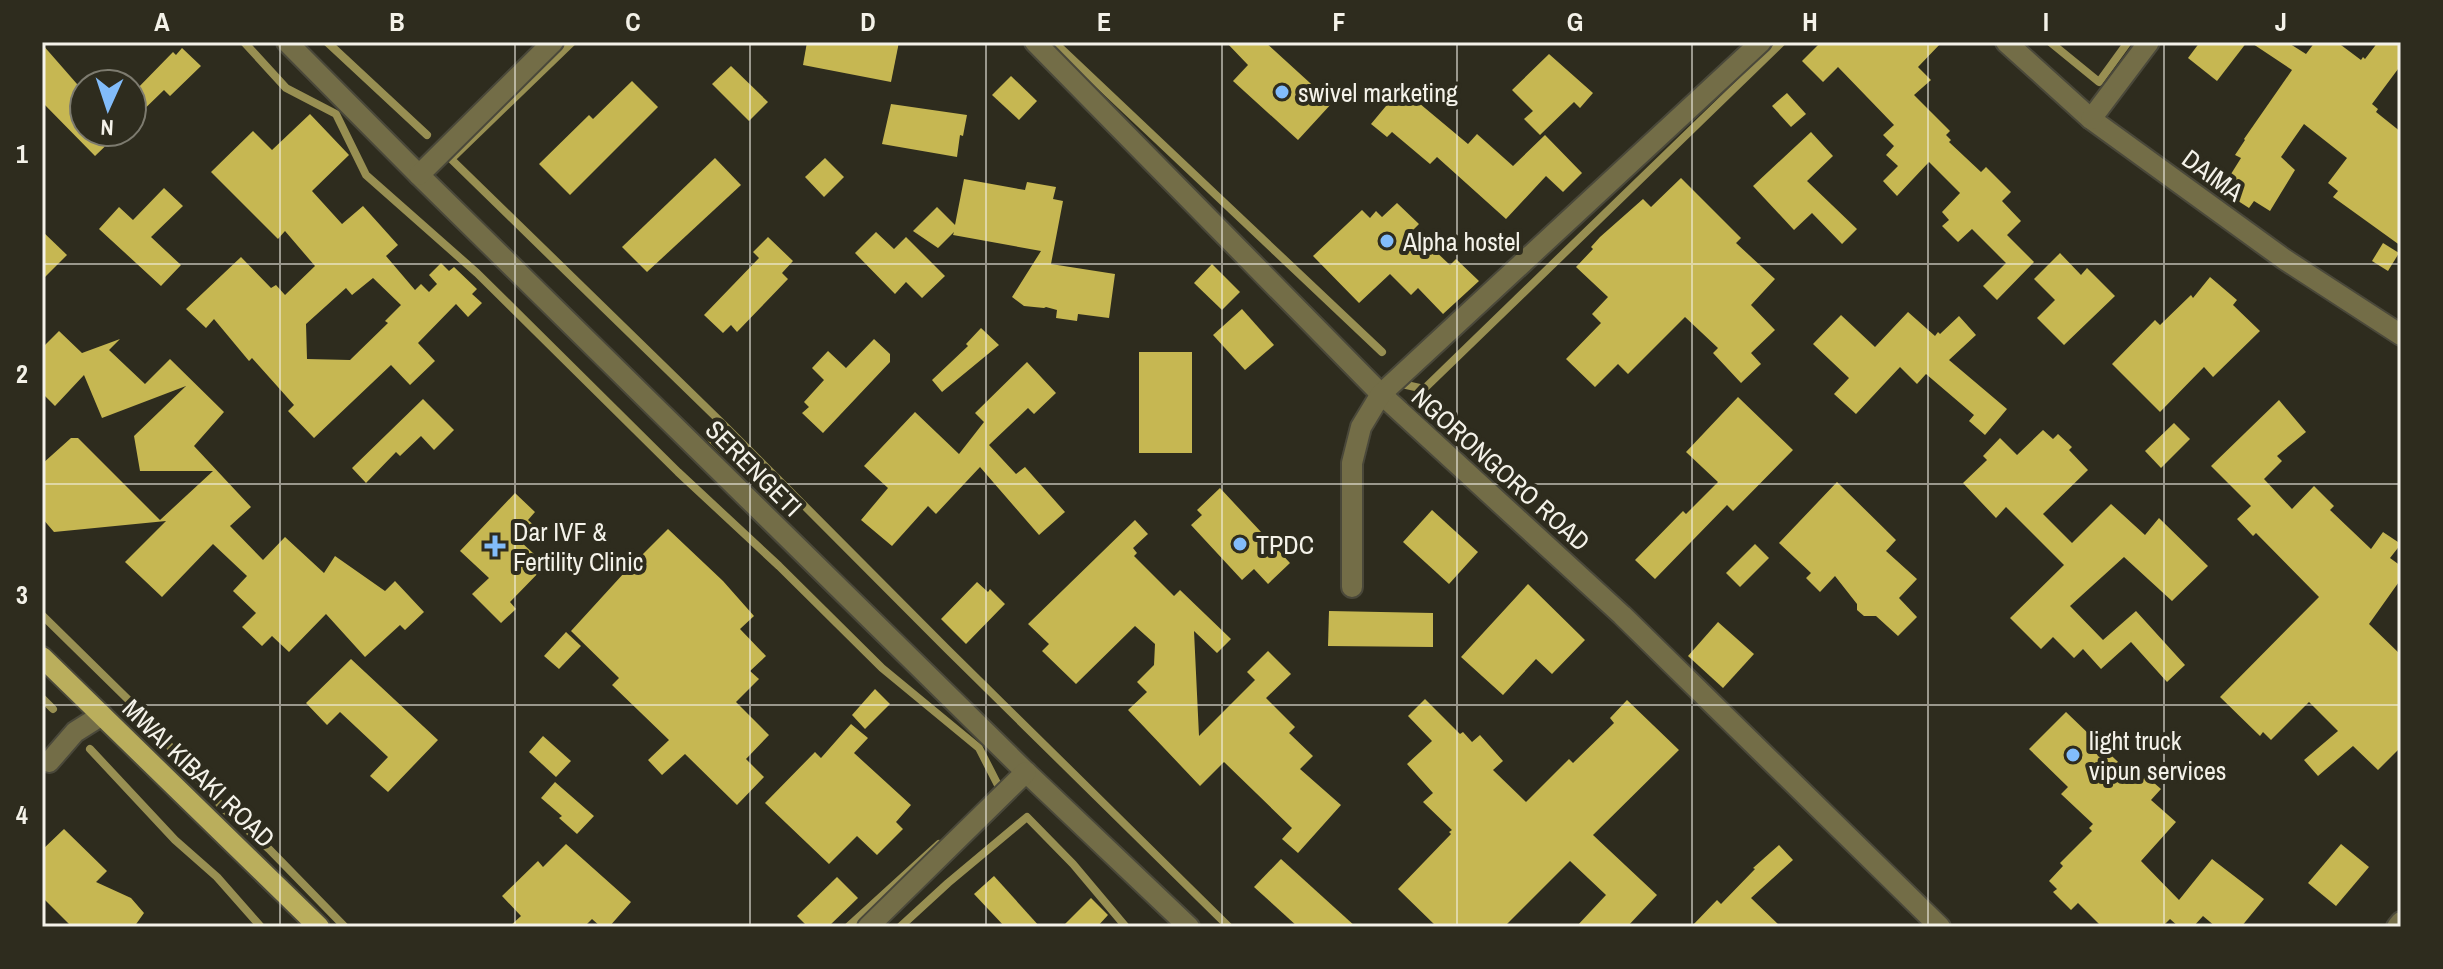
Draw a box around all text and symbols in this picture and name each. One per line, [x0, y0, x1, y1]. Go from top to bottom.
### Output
text: A [154, 4, 170, 39]
text: B [389, 4, 405, 39]
text: C [625, 4, 641, 39]
text: D [860, 4, 876, 39]
text: E [1097, 4, 1111, 39]
text: F [1332, 4, 1346, 39]
text: G [1567, 4, 1583, 39]
text: H [1802, 4, 1818, 39]
text: I [2043, 4, 2049, 39]
text: J [2275, 4, 2287, 39]
north arrow [68, 68, 148, 148]
place label: swivel marketing [1298, 75, 1458, 110]
marker: swivel marketing [1273, 83, 1291, 101]
text: N [100, 113, 114, 143]
text: 1 [16, 136, 28, 171]
street label: DAIMA [2175, 141, 2251, 209]
place label: Alpha hostel [1402, 224, 1520, 259]
marker: Alpha hostel [1378, 232, 1396, 250]
text: 2 [16, 356, 28, 391]
street label: NGORONGORO ROAD [1404, 380, 1598, 558]
street label: SERENGETI [698, 412, 810, 524]
place label: Dar IVF & Fertility Clinic [513, 514, 643, 579]
place label: TPDC [1256, 527, 1314, 562]
marker: Dar IVF & Fertility Clinic [484, 535, 506, 557]
marker: TPDC [1231, 535, 1249, 553]
text: 3 [16, 577, 28, 612]
street label: MWAI KIBAKI ROAD [115, 691, 283, 855]
place label: light truck vipun services [2089, 723, 2226, 788]
marker: light truck vipun services [2064, 746, 2082, 764]
text: 4 [16, 797, 28, 832]

